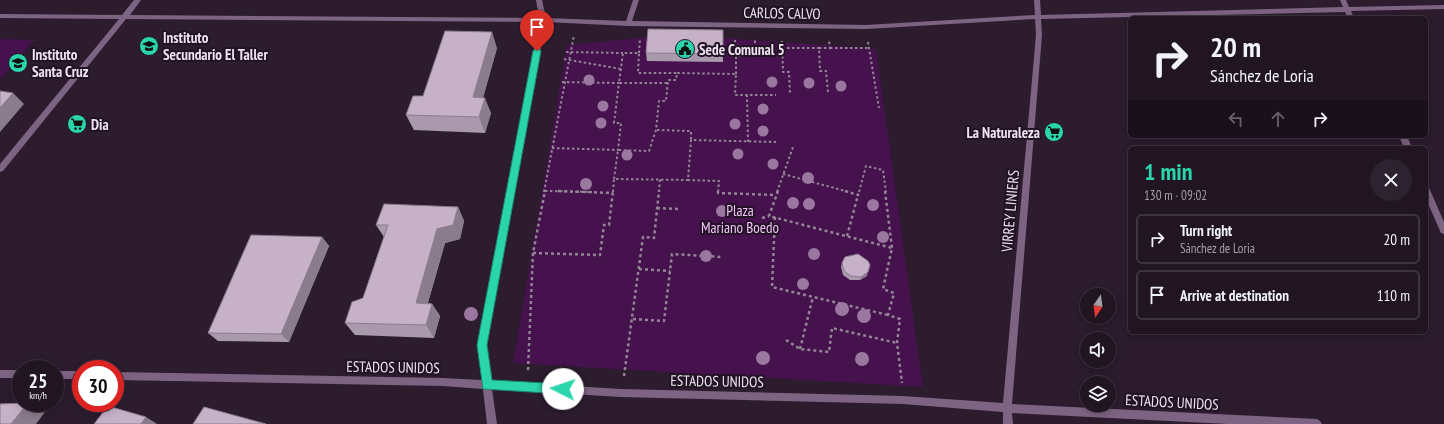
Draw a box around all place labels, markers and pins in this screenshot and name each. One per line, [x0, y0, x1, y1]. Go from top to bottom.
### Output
pin [520, 10, 554, 51]
place label: Instituto Secundario El Taller [163, 28, 269, 64]
school or university icon: Instituto Secundario El Taller [138, 35, 160, 57]
public building icon: Sede Comunal 5 [674, 38, 696, 60]
place label: Sede Comunal 5 [699, 40, 785, 59]
place label: Instituto Santa Cruz [32, 45, 89, 81]
school or university icon: Instituto Santa Cruz [7, 52, 29, 74]
supermarket icon: Dia [66, 113, 88, 135]
place label: Dia [91, 115, 109, 134]
supermarket icon: La Naturaleza [1043, 121, 1065, 143]
place label: La Naturaleza [966, 123, 1040, 142]

